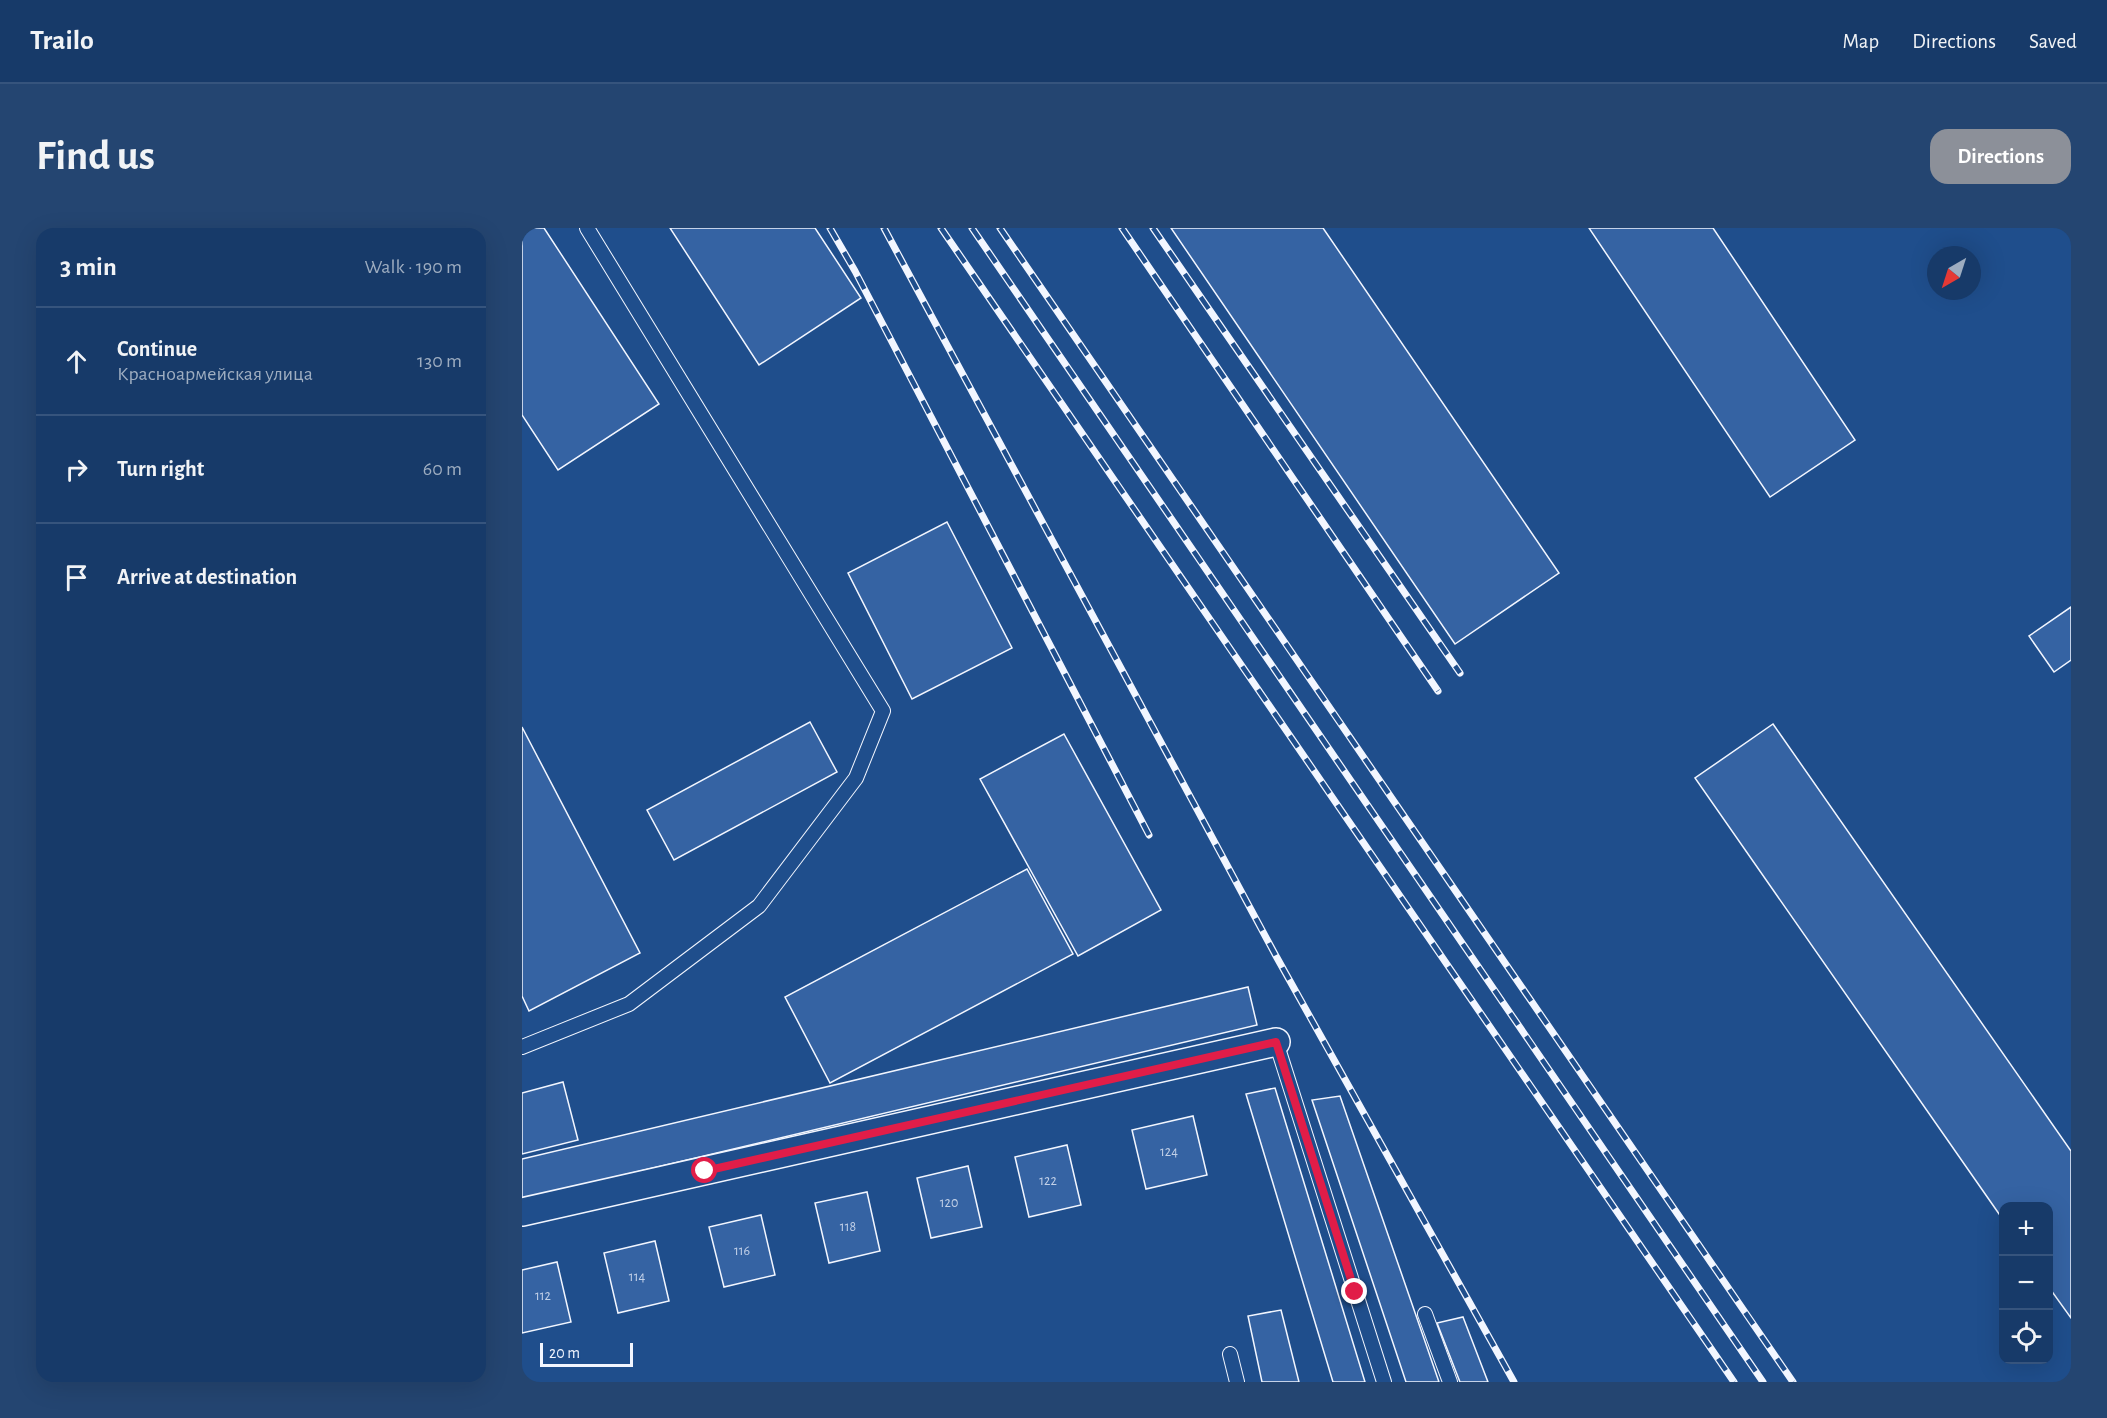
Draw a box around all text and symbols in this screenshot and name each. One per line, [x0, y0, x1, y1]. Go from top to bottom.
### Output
text: Trailo [30, 27, 94, 55]
text: Map [1843, 31, 1879, 52]
text: Directions [1912, 31, 1996, 52]
text: Saved [2029, 31, 2077, 52]
button: Directions [1930, 129, 2071, 184]
text: Find us [36, 135, 155, 177]
north arrow [1927, 246, 1981, 300]
text: 3 min [60, 254, 117, 280]
text: Walk · 190 m [365, 257, 462, 277]
text: Continue [117, 338, 197, 360]
icon: ahead [60, 345, 93, 378]
text: 130 m [417, 351, 462, 371]
text: Красноармейская улица [117, 364, 313, 384]
icon: right [60, 453, 93, 486]
text: Turn right [117, 458, 204, 480]
text: 60 m [423, 459, 462, 479]
icon: arrive [60, 561, 93, 594]
text: Arrive at destination [117, 566, 297, 588]
house number: 124 [1160, 1145, 1178, 1159]
route start [691, 1157, 717, 1183]
house number: 122 [1039, 1174, 1057, 1188]
house number: 120 [940, 1196, 958, 1210]
map controls [1999, 1202, 2053, 1364]
button: + [1999, 1202, 2053, 1256]
house number: 118 [840, 1220, 856, 1234]
house number: 116 [734, 1244, 750, 1258]
button: − [1999, 1256, 2053, 1310]
house number: 114 [629, 1270, 645, 1284]
route end [1341, 1278, 1367, 1304]
house number: 112 [535, 1289, 551, 1303]
button: locate [1999, 1310, 2053, 1364]
scale bar [540, 1340, 633, 1368]
text: 20 m [549, 1345, 580, 1361]

